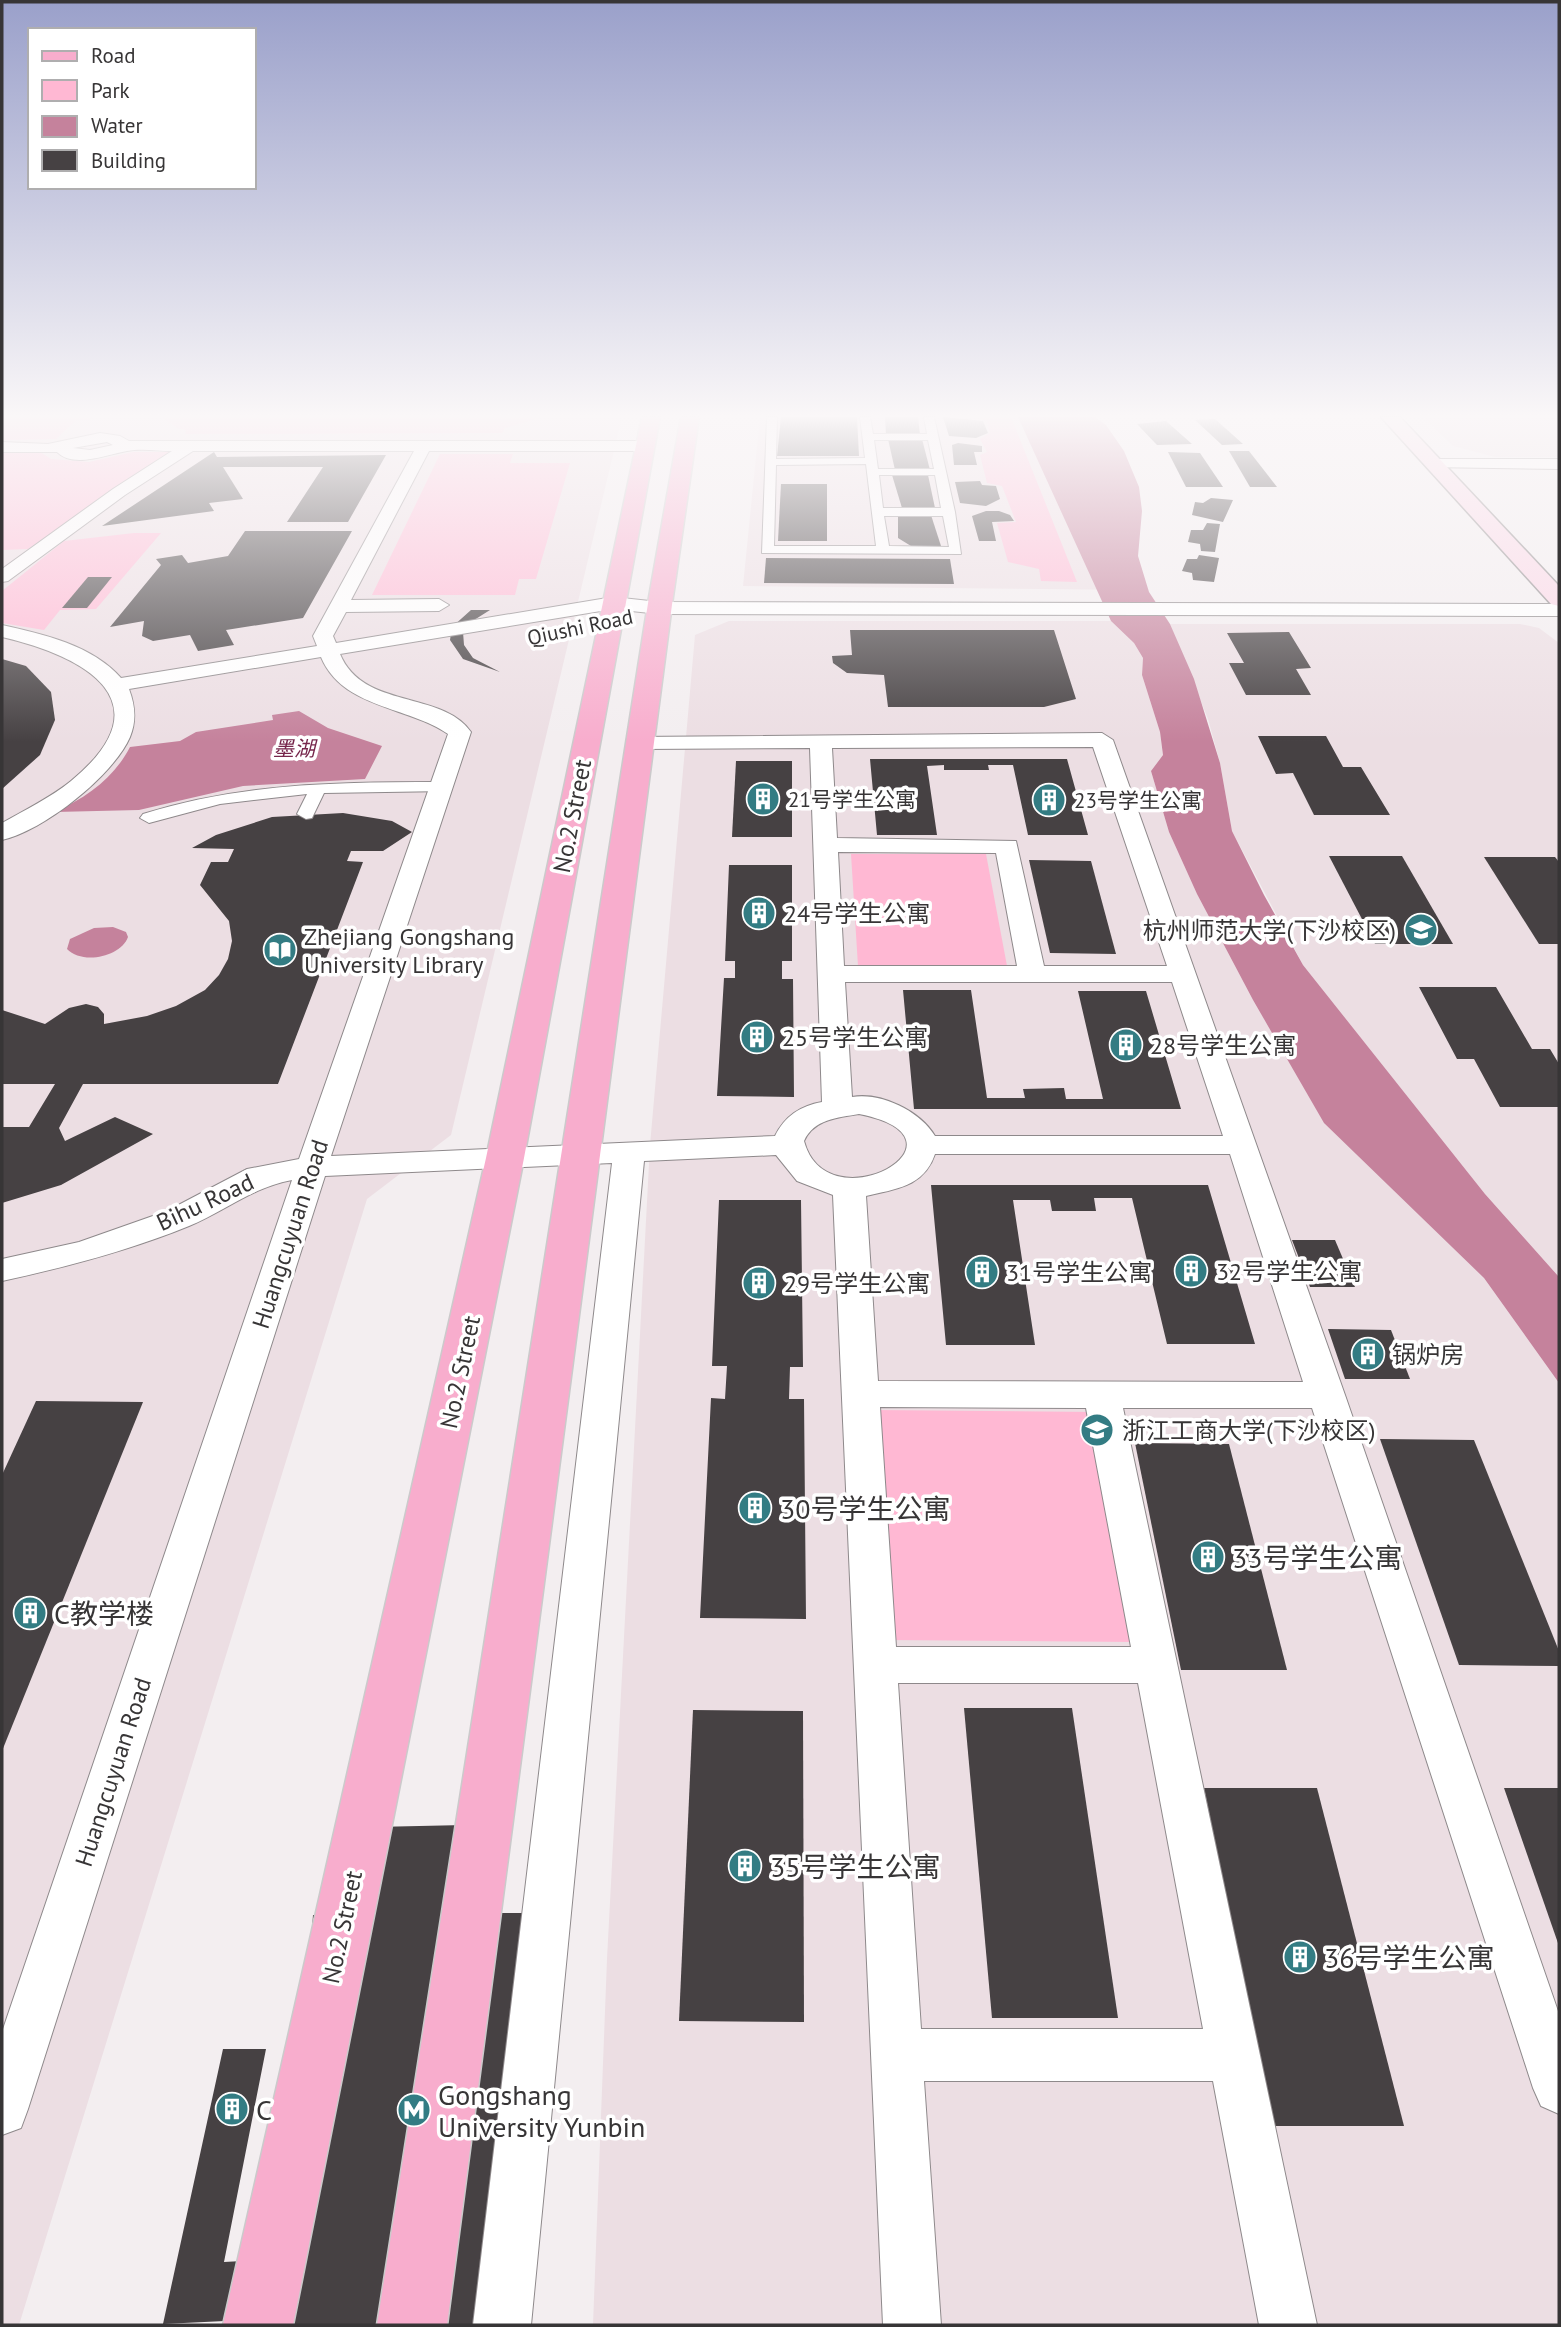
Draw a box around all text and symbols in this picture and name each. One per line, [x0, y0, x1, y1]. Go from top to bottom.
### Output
legend [28, 28, 256, 189]
text: Road [91, 42, 135, 69]
text: Park [91, 77, 130, 104]
text: Water [91, 112, 143, 139]
text: Building [91, 147, 166, 174]
street label: Qiushi Road [525, 603, 635, 651]
water label: 墨湖 [273, 735, 318, 762]
street label: No.2 Street [546, 757, 598, 875]
building icon: 21号学生公寓 [744, 780, 782, 818]
building icon: 23号学生公寓 [1030, 781, 1068, 819]
place label: 21号学生公寓 [788, 786, 916, 813]
place label: 23号学生公寓 [1074, 787, 1202, 814]
building icon: 24号学生公寓 [740, 894, 778, 932]
place label: 24号学生公寓 [784, 898, 930, 929]
school or university icon: 杭州师范大学(下沙校区) [1402, 911, 1440, 949]
place label: 杭州师范大学(下沙校区) [1143, 915, 1396, 946]
place label: Zhejiang Gongshang University Library [304, 921, 514, 980]
library icon: Zhejiang Gongshang University Library [261, 931, 299, 969]
building icon: 25号学生公寓 [738, 1018, 776, 1056]
place label: 25号学生公寓 [782, 1022, 928, 1053]
building icon: 28号学生公寓 [1107, 1026, 1145, 1064]
place label: 28号学生公寓 [1150, 1030, 1296, 1061]
street label: Huangcuyuan Road [245, 1135, 335, 1333]
street label: Bihu Road [151, 1166, 259, 1238]
building icon: 32号学生公寓 [1172, 1252, 1210, 1290]
building icon: 31号学生公寓 [963, 1253, 1001, 1291]
place label: 32号学生公寓 [1216, 1256, 1362, 1287]
place label: 31号学生公寓 [1006, 1257, 1152, 1288]
building icon: 29号学生公寓 [740, 1264, 778, 1302]
place label: 29号学生公寓 [784, 1268, 930, 1299]
street label: No.2 Street [433, 1313, 487, 1431]
building icon: 锅炉房 [1349, 1335, 1387, 1373]
place label: 锅炉房 [1392, 1339, 1464, 1370]
school or university icon: 浙江工商大学(下沙校区) [1078, 1411, 1116, 1449]
place label: 浙江工商大学(下沙校区) [1122, 1415, 1375, 1446]
building icon: 30号学生公寓 [736, 1489, 774, 1527]
place label: 30号学生公寓 [780, 1490, 951, 1527]
building icon: 33号学生公寓 [1189, 1538, 1227, 1576]
place label: 33号学生公寓 [1232, 1539, 1403, 1576]
building icon: C教学楼 [11, 1594, 49, 1632]
place label: C教学楼 [54, 1595, 154, 1632]
street label: Huangcuyuan Road [68, 1673, 158, 1871]
building icon: 35号学生公寓 [726, 1847, 764, 1885]
place label: 35号学生公寓 [770, 1848, 941, 1885]
street label: No.2 Street [315, 1868, 369, 1986]
building icon: 36号学生公寓 [1281, 1938, 1319, 1976]
place label: 36号学生公寓 [1324, 1939, 1495, 1976]
place label: Gongshang University Yunbin [438, 2076, 645, 2145]
building icon: C [213, 2090, 251, 2128]
place label: C [256, 2091, 272, 2128]
metro station icon: Gongshang University Yunbin [395, 2091, 433, 2129]

